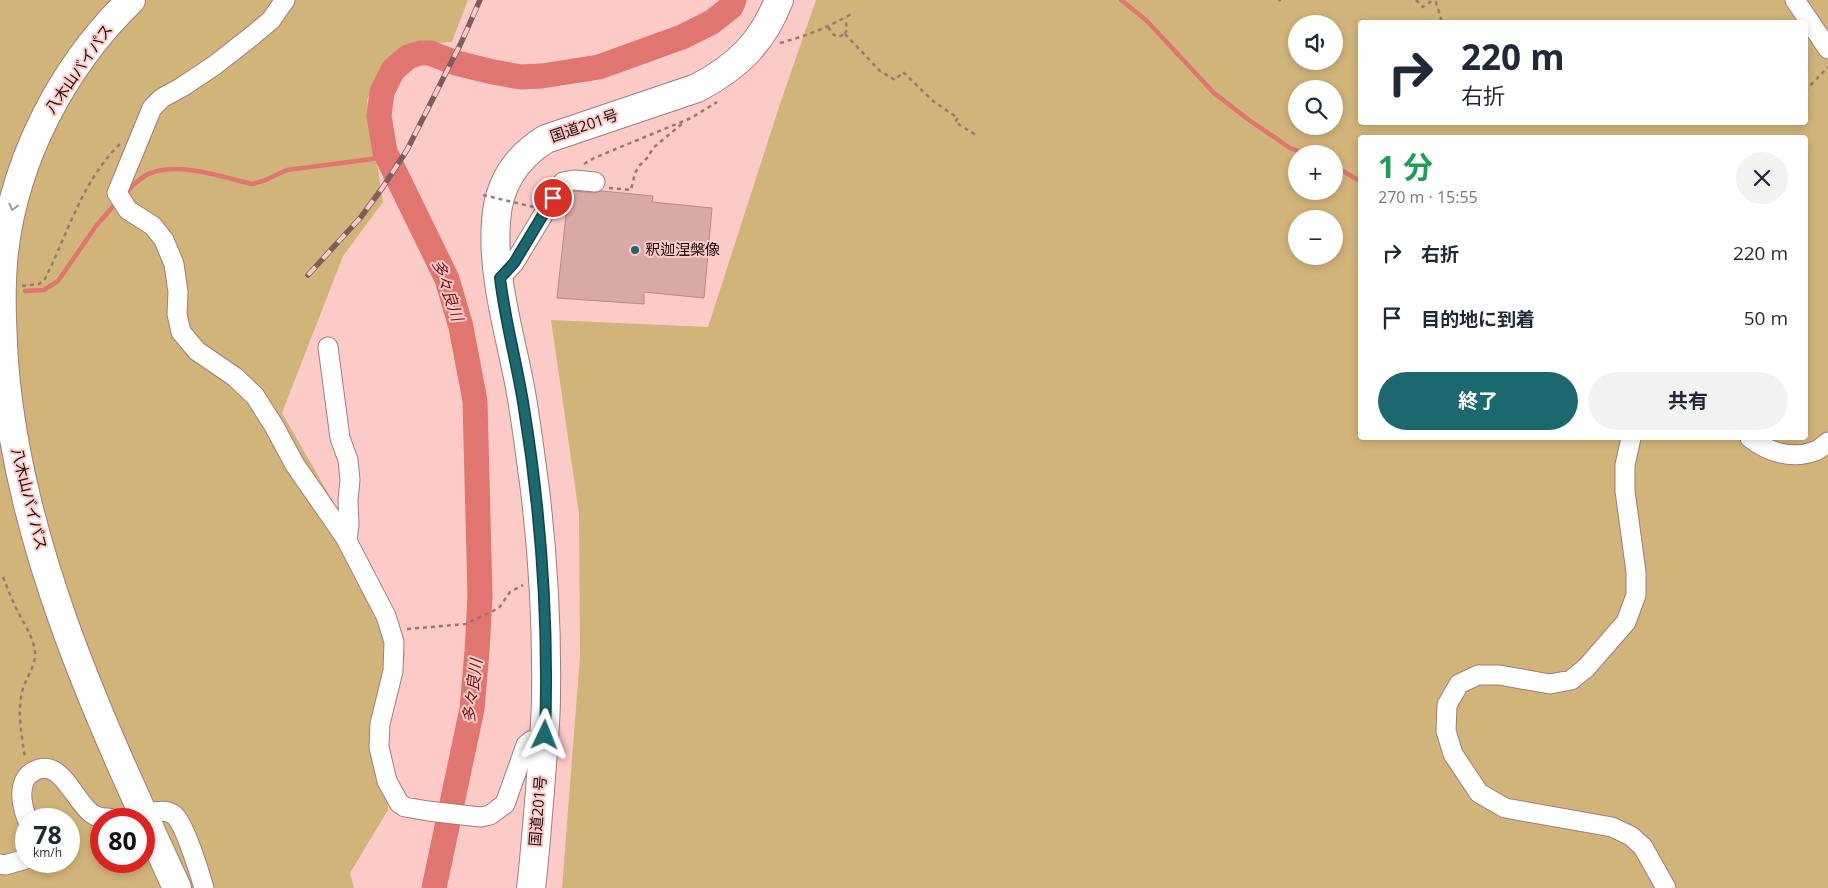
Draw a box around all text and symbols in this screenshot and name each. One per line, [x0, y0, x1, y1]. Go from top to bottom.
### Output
map controls [1288, 15, 1343, 265]
button: sound [1288, 15, 1343, 70]
street label: 八木山バイパス [40, 20, 116, 117]
text: 220 m [1461, 33, 1565, 80]
icon: right [1378, 40, 1443, 105]
button: search [1288, 80, 1343, 135]
text: 右折 [1461, 80, 1505, 110]
street label: 国道201号 [547, 104, 620, 146]
button: + [1288, 145, 1343, 200]
text: 1 分 [1378, 146, 1433, 187]
button: close [1736, 152, 1788, 204]
pin [532, 177, 574, 219]
icon: arrive [539, 184, 567, 212]
text: 270 m · 15:55 [1378, 186, 1478, 208]
one-way arrow [8, 202, 19, 211]
button: − [1288, 210, 1343, 265]
place label: 釈迦涅槃像 [645, 239, 720, 259]
icon: right [1378, 239, 1406, 267]
text: 220 m [1733, 240, 1788, 266]
text: 右折 [1421, 241, 1459, 267]
marker: 釈迦涅槃像 [629, 244, 641, 256]
water label: 多々良川 [427, 256, 469, 326]
icon: arrive [1378, 304, 1406, 332]
text: 50 m [1744, 305, 1788, 331]
text: 目的地に到着 [1421, 306, 1535, 332]
button: 終了 [1378, 372, 1578, 430]
button: 共有 [1588, 372, 1788, 430]
street label: 八木山バイパス [8, 446, 52, 552]
water label: 多々良川 [457, 656, 487, 724]
position arrow [518, 708, 570, 760]
street label: 国道201号 [524, 775, 550, 847]
speed limit sign: 80 [90, 808, 155, 873]
text: 78 [33, 817, 62, 851]
text: km/h [33, 844, 62, 861]

